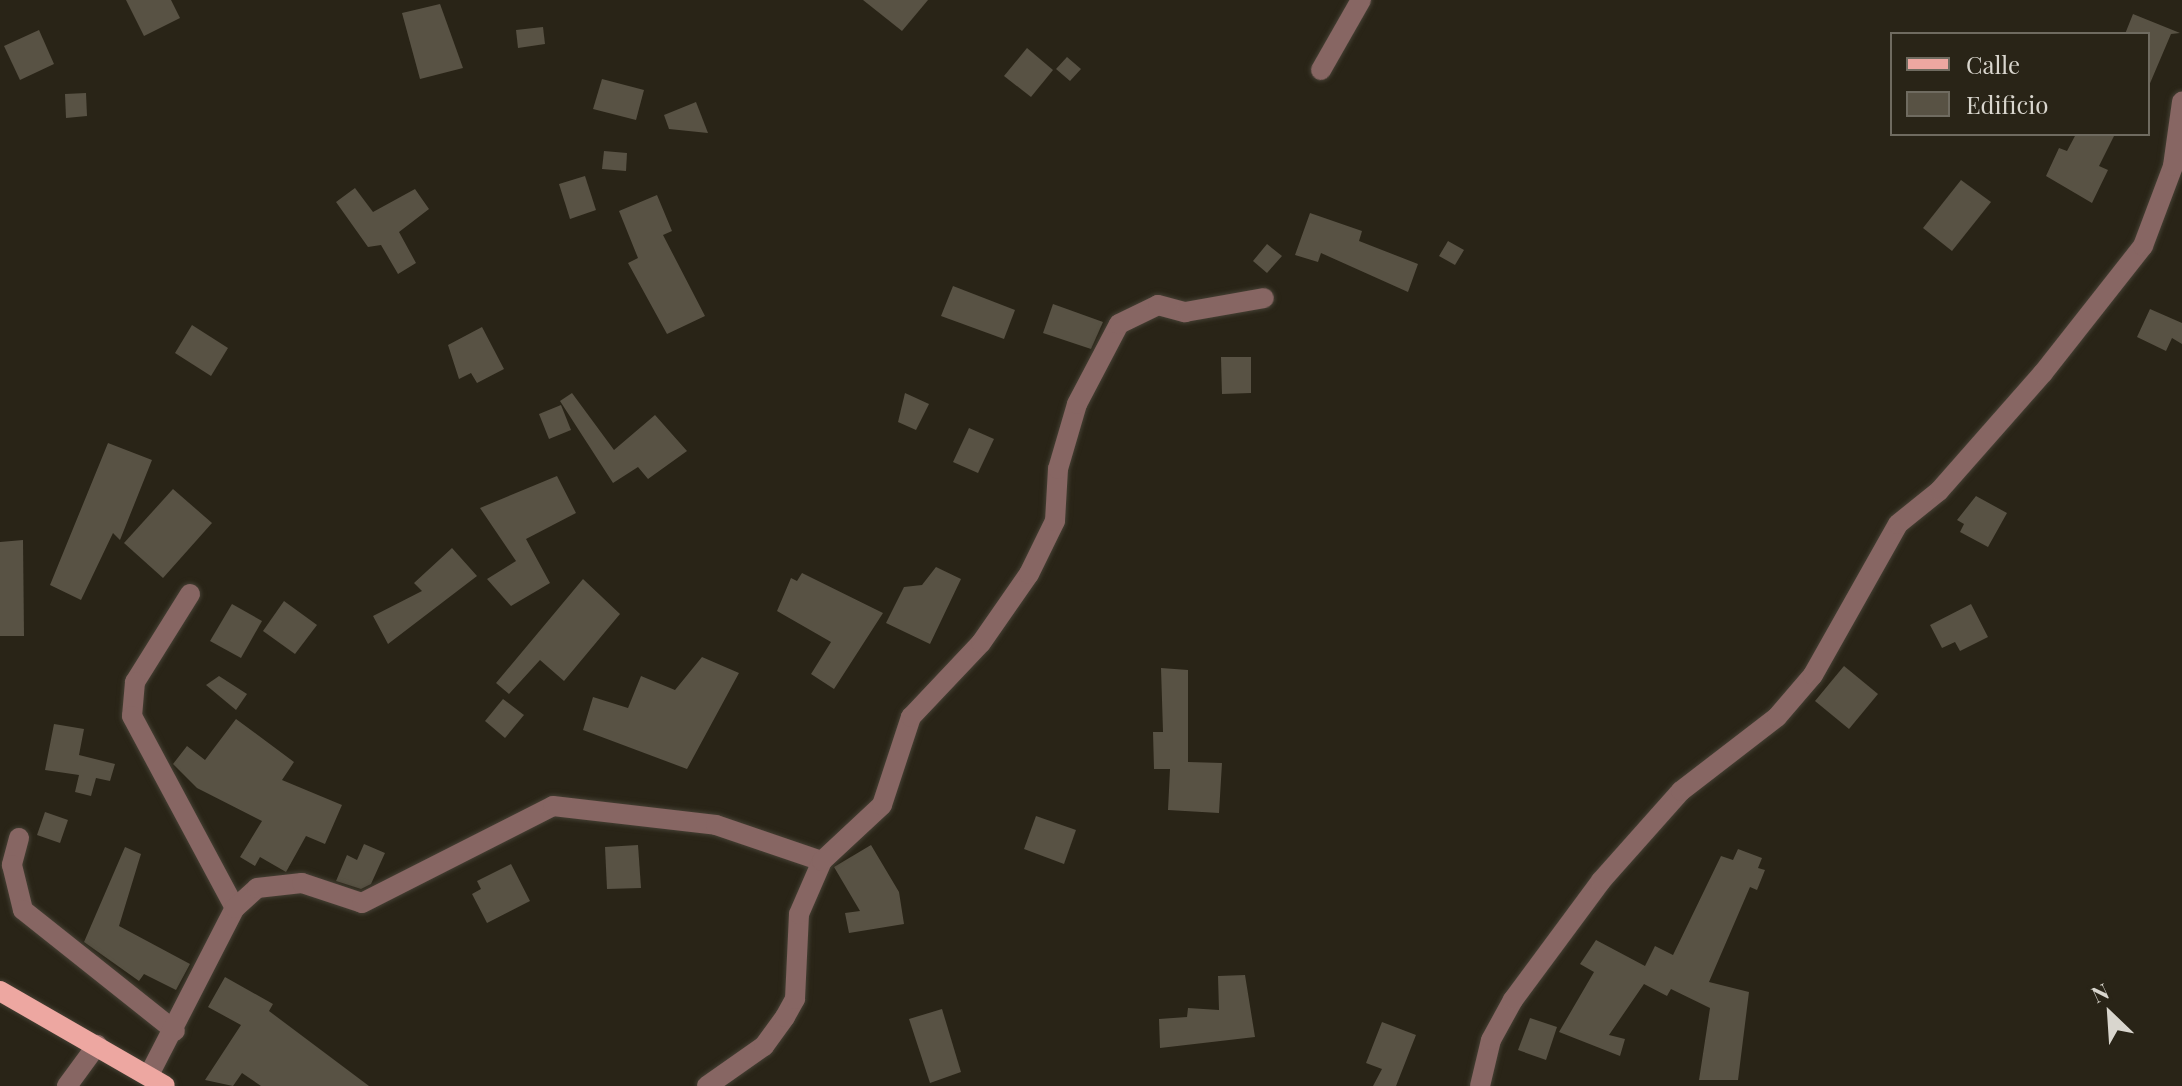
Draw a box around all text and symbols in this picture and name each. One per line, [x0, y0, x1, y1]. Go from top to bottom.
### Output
legend [1890, 32, 2150, 136]
text: Calle [1966, 48, 2020, 80]
text: Edificio [1966, 88, 2048, 120]
north arrow [2070, 974, 2150, 1054]
text: N [2086, 975, 2113, 1009]

